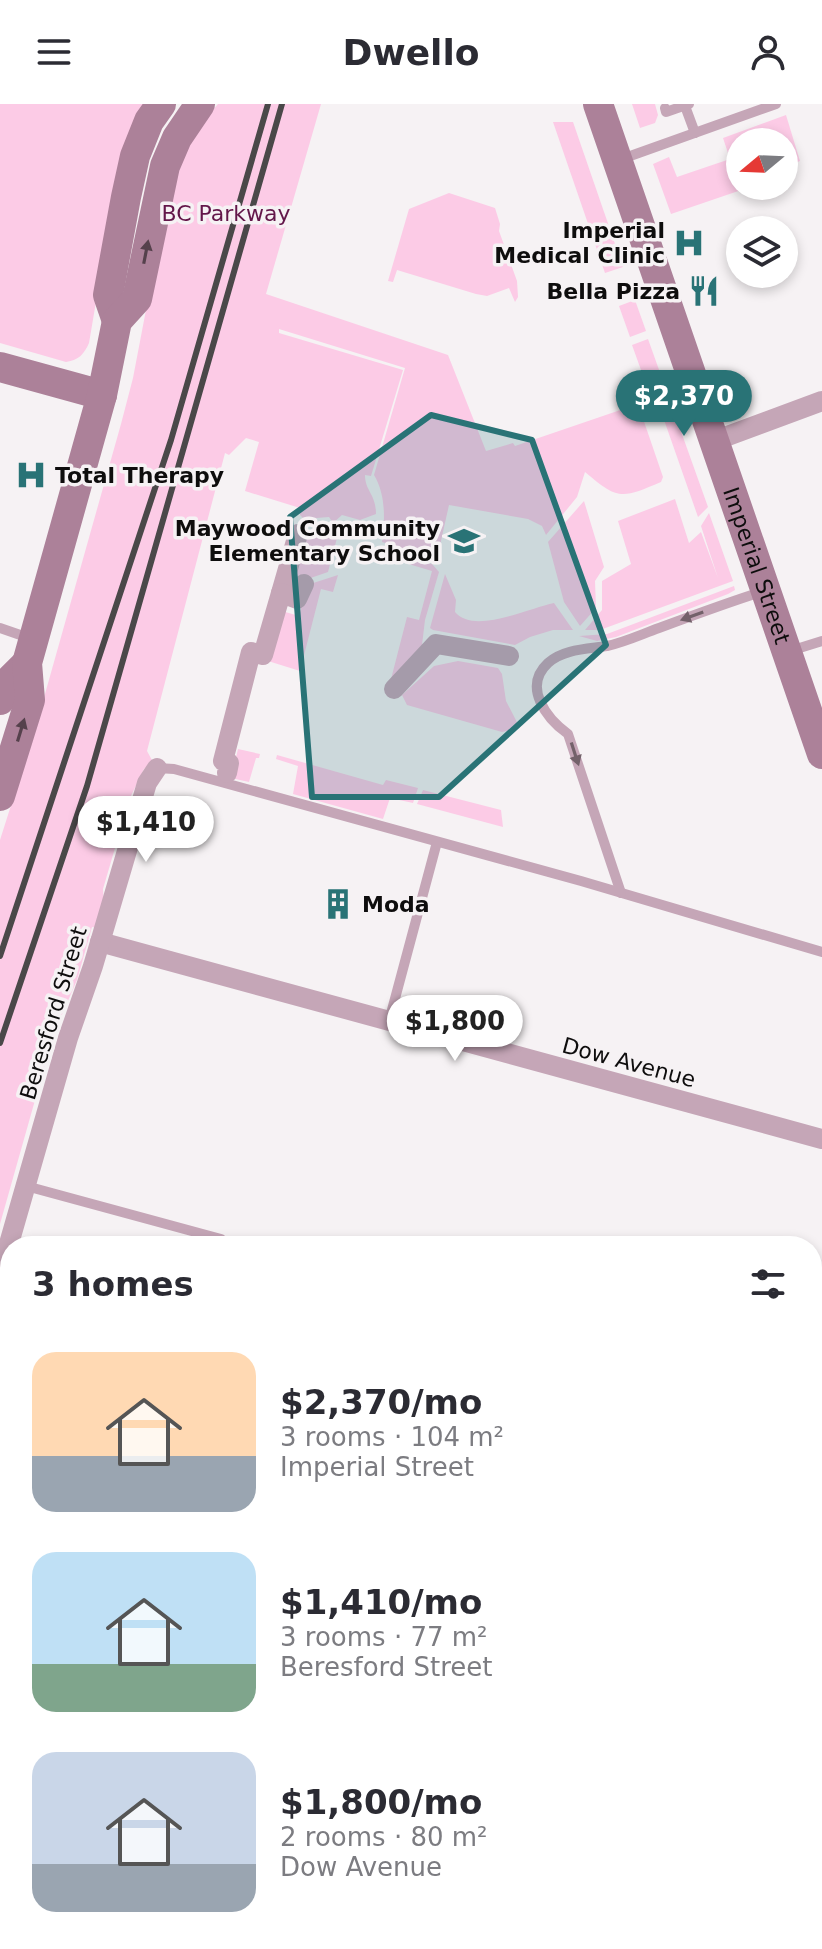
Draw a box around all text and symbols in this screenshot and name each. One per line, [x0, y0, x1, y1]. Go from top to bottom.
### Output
icon: menu [32, 30, 76, 74]
icon: person [746, 30, 790, 74]
text: Dwello [343, 32, 479, 73]
north arrow [726, 128, 798, 200]
map controls [726, 128, 798, 288]
park label: BC Parkway [161, 201, 291, 226]
button: layers [726, 216, 798, 288]
place label: Imperial Medical Clinic [494, 218, 665, 268]
hospital icon: Imperial Medical Clinic [672, 226, 706, 260]
one-way arrow [141, 239, 153, 264]
restaurant icon: Bella Pizza [687, 274, 721, 308]
place label: Bella Pizza [547, 279, 680, 304]
pin: $2,370 [619, 370, 749, 438]
text: $2,370 [634, 381, 734, 411]
hospital icon: Total Therapy [14, 458, 48, 492]
place label: Total Therapy [55, 463, 224, 488]
street label: Imperial Street [718, 484, 795, 648]
place label: Maywood Community Elementary School [175, 516, 440, 566]
school or university icon: Maywood Community Elementary School [447, 524, 481, 558]
one-way arrow [680, 610, 704, 623]
one-way arrow [15, 718, 28, 742]
one-way arrow [570, 743, 582, 767]
pin: $1,410 [81, 796, 211, 864]
text: $1,410 [96, 807, 196, 837]
building icon: Moda [321, 887, 355, 921]
place label: Moda [362, 892, 430, 917]
street label: Beresford Street [15, 923, 92, 1103]
pin: $1,800 [390, 995, 520, 1063]
text: $1,800 [405, 1006, 505, 1036]
street label: Dow Avenue [559, 1033, 698, 1092]
icon: filters [746, 1262, 790, 1306]
text: 3 homes [32, 1264, 194, 1304]
text: $2,370/mo [280, 1382, 482, 1422]
icon: home [96, 1384, 192, 1480]
text: 3 rooms · 104 m² [280, 1422, 504, 1452]
text: Imperial Street [280, 1452, 474, 1482]
text: $1,410/mo [280, 1582, 482, 1622]
icon: home [96, 1584, 192, 1680]
text: 3 rooms · 77 m² [280, 1622, 488, 1652]
text: Beresford Street [280, 1652, 493, 1682]
text: $1,800/mo [280, 1782, 482, 1822]
icon: home [96, 1784, 192, 1880]
text: 2 rooms · 80 m² [280, 1822, 488, 1852]
text: Dow Avenue [280, 1852, 442, 1882]

